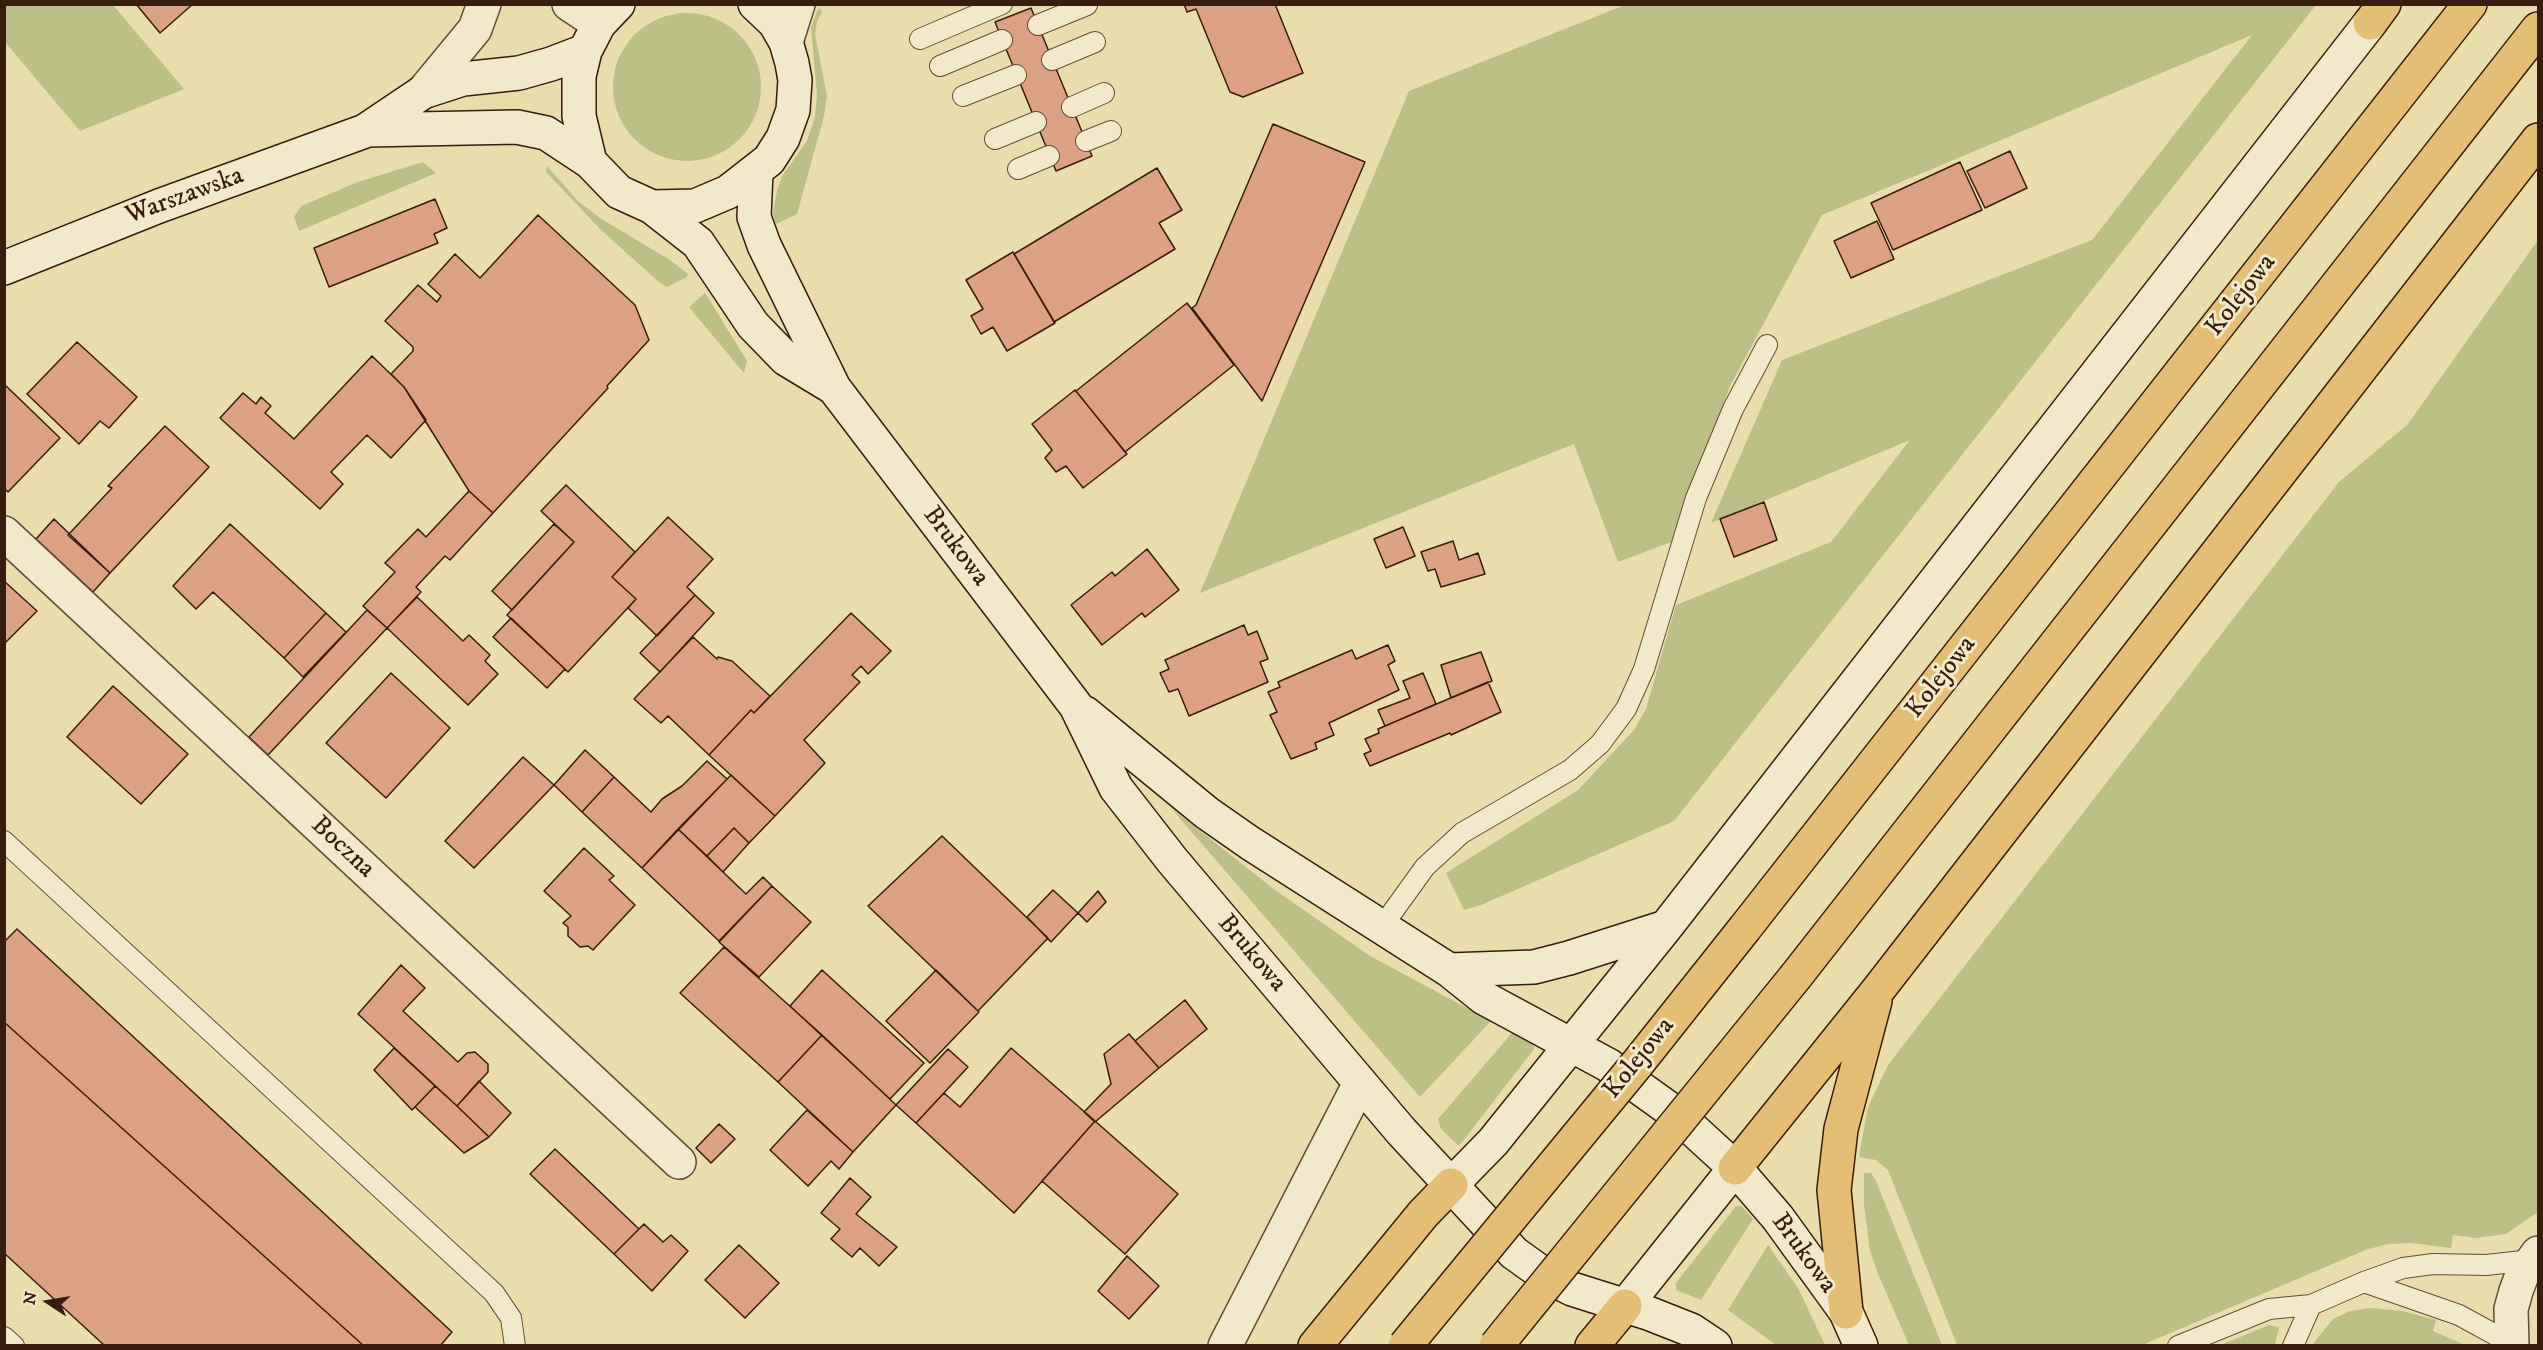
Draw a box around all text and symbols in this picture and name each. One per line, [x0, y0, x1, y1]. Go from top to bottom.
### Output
street label: Warszawska [122, 161, 248, 233]
street label: Kolejowa [2200, 249, 2284, 343]
street label: Brukowa [915, 501, 995, 593]
street label: Kolejowa [1900, 631, 1984, 725]
street label: Boczna [303, 811, 381, 885]
street label: Brukowa [1210, 909, 1292, 999]
street label: Kolejowa [1598, 1012, 1682, 1106]
street label: Brukowa [1764, 1208, 1842, 1300]
north arrow [18, 1272, 78, 1332]
text: N [19, 1290, 42, 1307]

